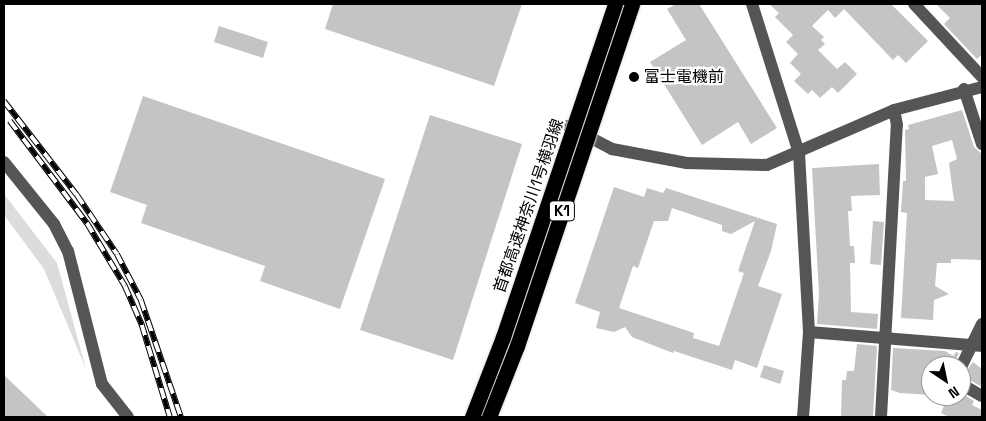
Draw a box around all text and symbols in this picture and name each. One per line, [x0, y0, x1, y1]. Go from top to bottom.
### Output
place label: 富士電機前 [644, 67, 724, 87]
marker: 富士電機前 [628, 71, 640, 83]
street label: 首都高速神奈川1号横羽線 [490, 117, 568, 295]
road number: K1 [548, 198, 576, 224]
north arrow [921, 356, 971, 406]
text: N [945, 383, 963, 403]

